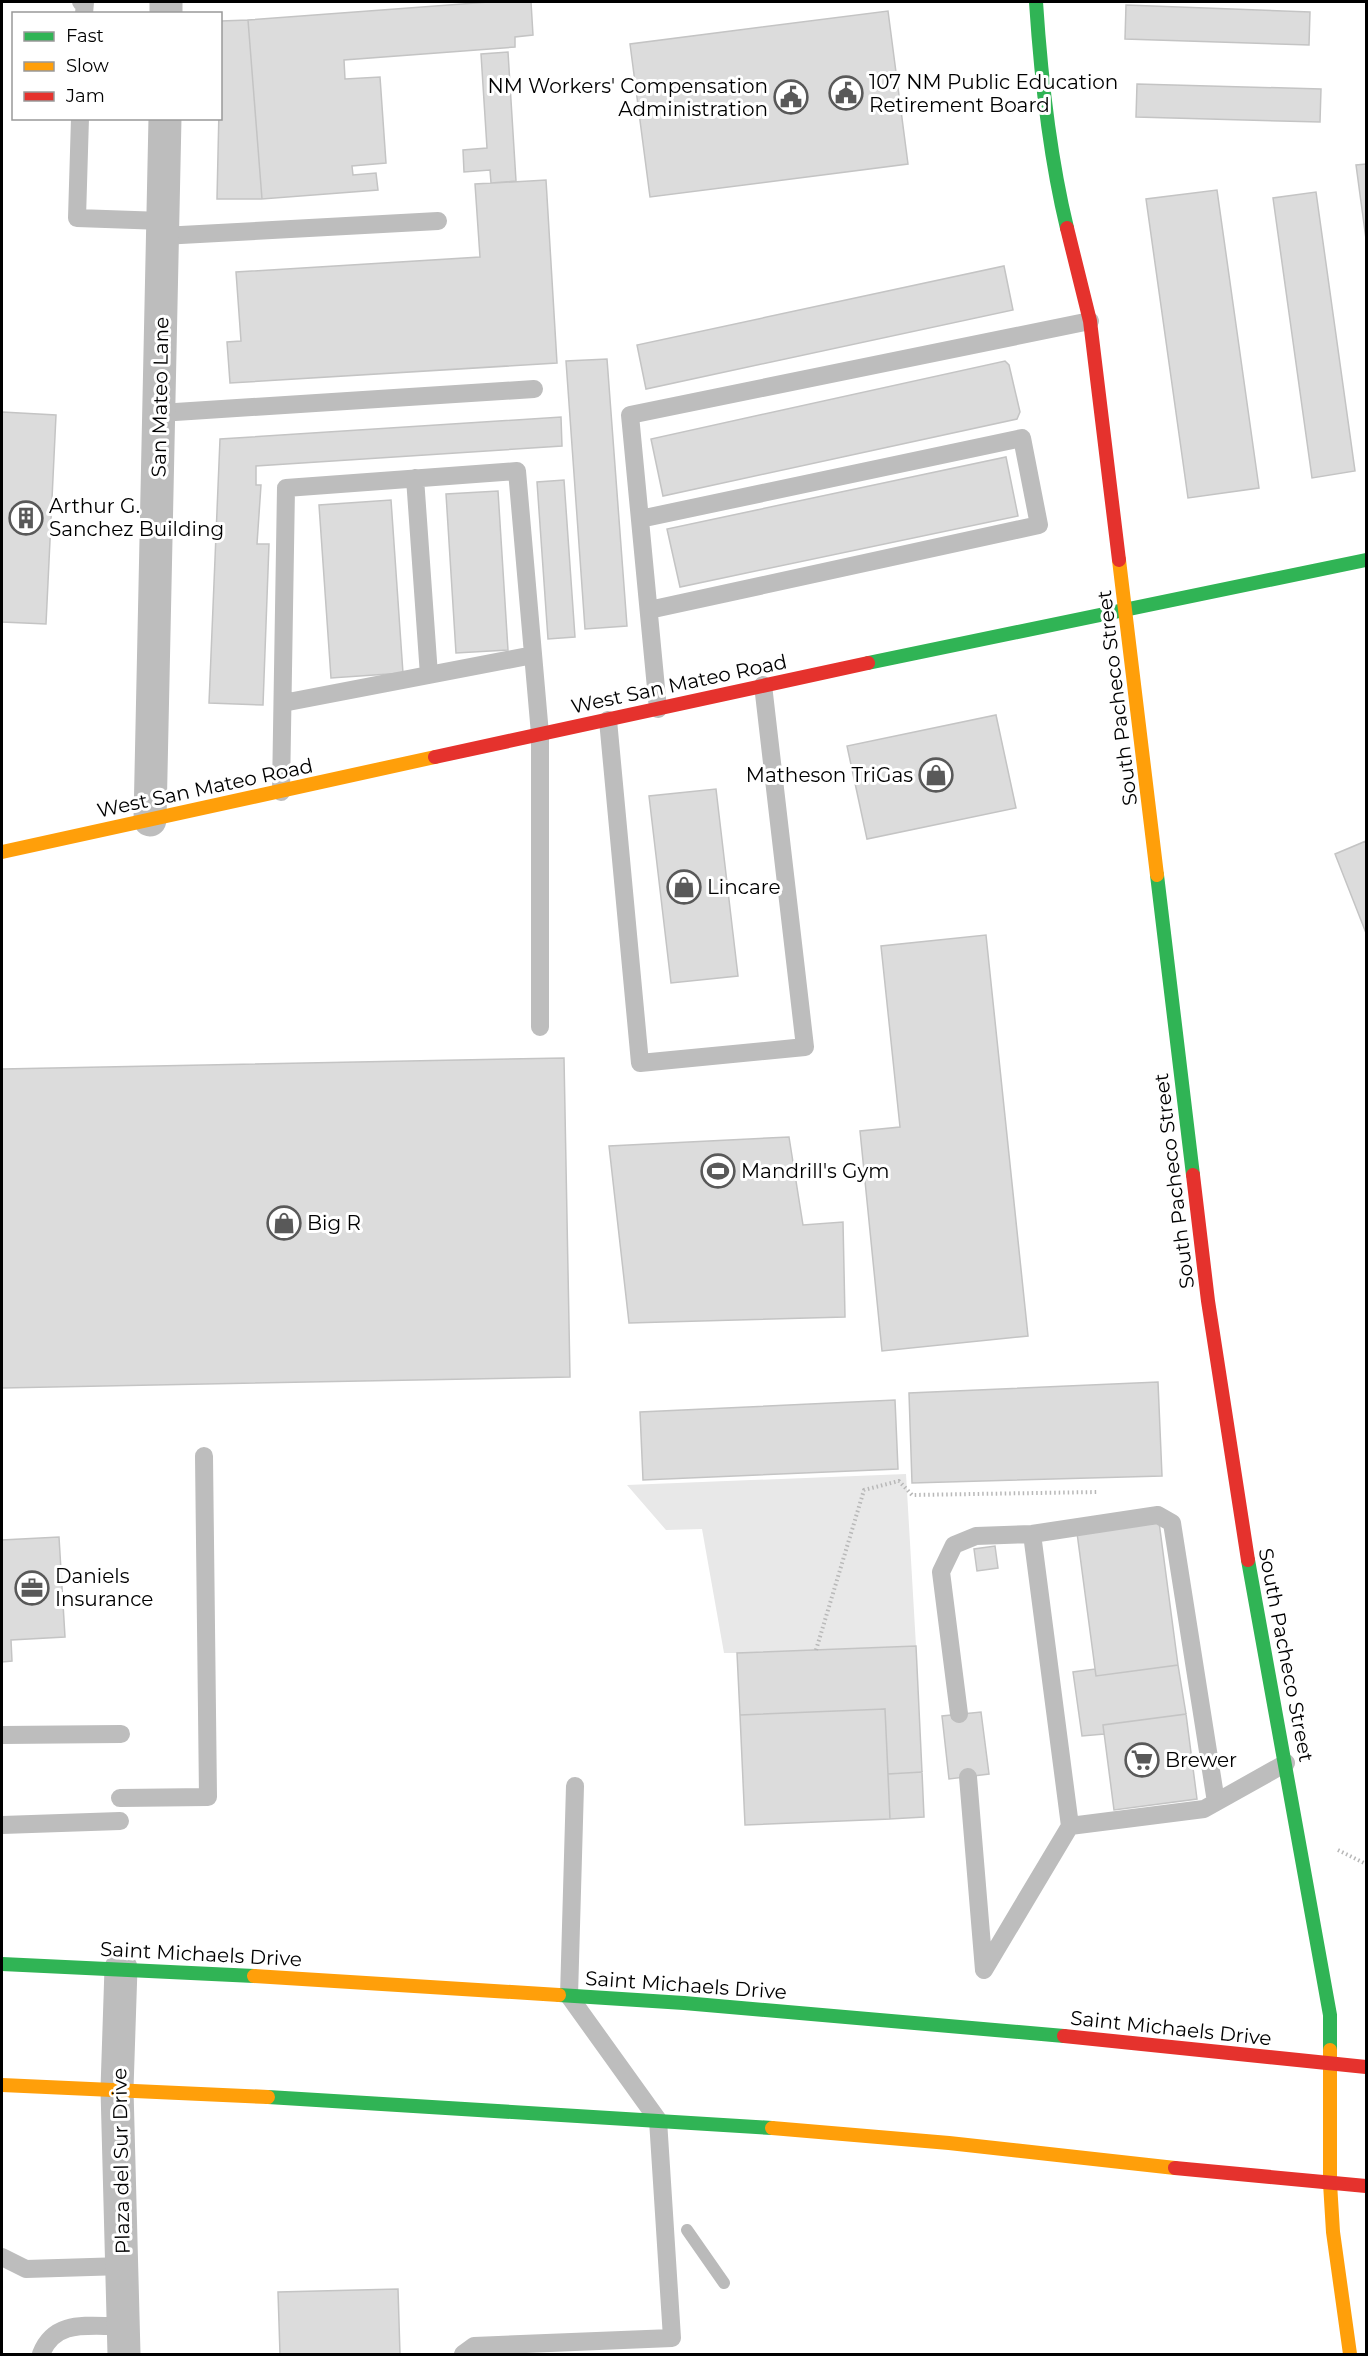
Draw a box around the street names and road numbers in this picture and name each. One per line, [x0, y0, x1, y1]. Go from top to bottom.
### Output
street label: San Mateo Lane [147, 317, 173, 477]
street label: South Pacheco Street [1092, 589, 1142, 807]
street label: West San Mateo Road [569, 649, 789, 719]
street label: West San Mateo Road [95, 753, 315, 823]
street label: South Pacheco Street [1149, 1072, 1199, 1290]
street label: South Pacheco Street [1254, 1546, 1318, 1764]
street label: Saint Michaels Drive [99, 1937, 303, 1971]
street label: Saint Michaels Drive [584, 1966, 788, 2004]
street label: Saint Michaels Drive [1069, 2006, 1273, 2050]
street label: Plaza del Sur Drive [107, 2068, 135, 2254]

